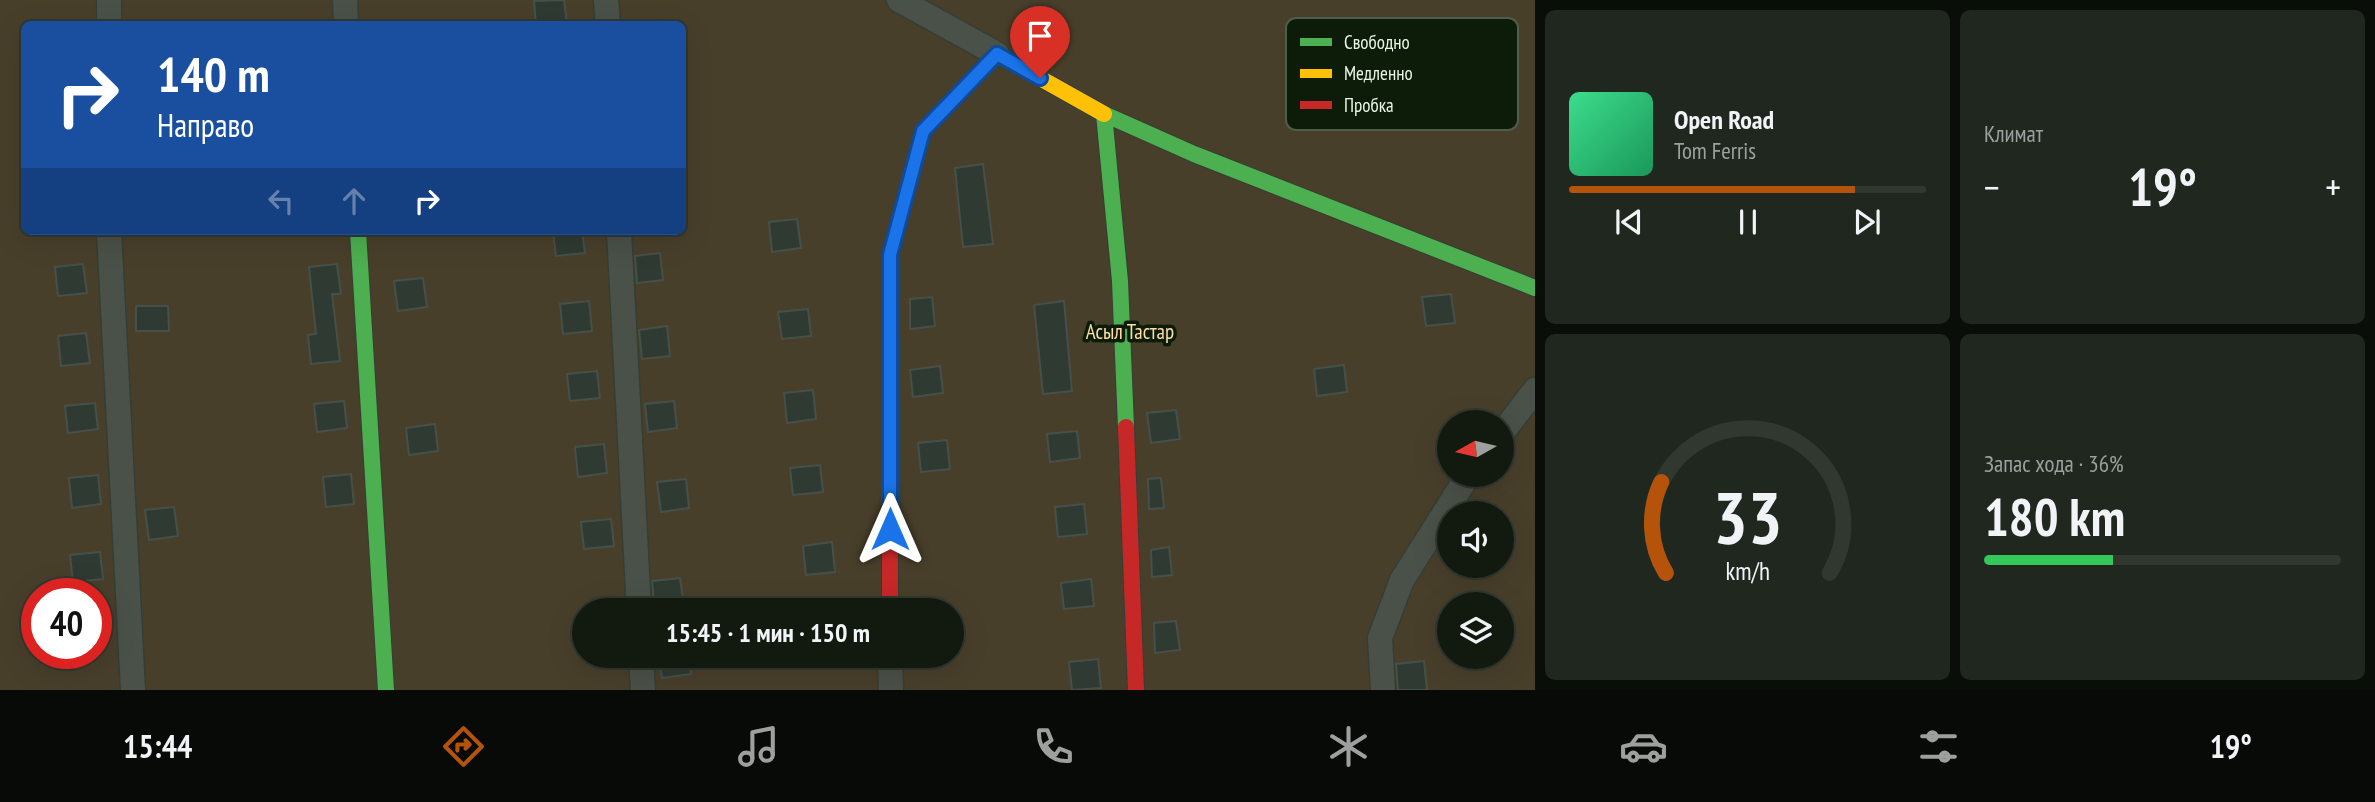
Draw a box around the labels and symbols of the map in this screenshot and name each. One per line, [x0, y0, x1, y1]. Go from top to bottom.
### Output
pin [1010, 6, 1070, 78]
legend [1286, 18, 1518, 130]
text: Свободно [1344, 30, 1410, 54]
text: Медленно [1344, 61, 1413, 85]
text: Пробка [1344, 93, 1394, 117]
park label: Асыл Тастар [1086, 318, 1174, 345]
north arrow [1437, 410, 1514, 486]
position arrow [853, 492, 927, 566]
speed limit sign: 40 [21, 578, 112, 669]

